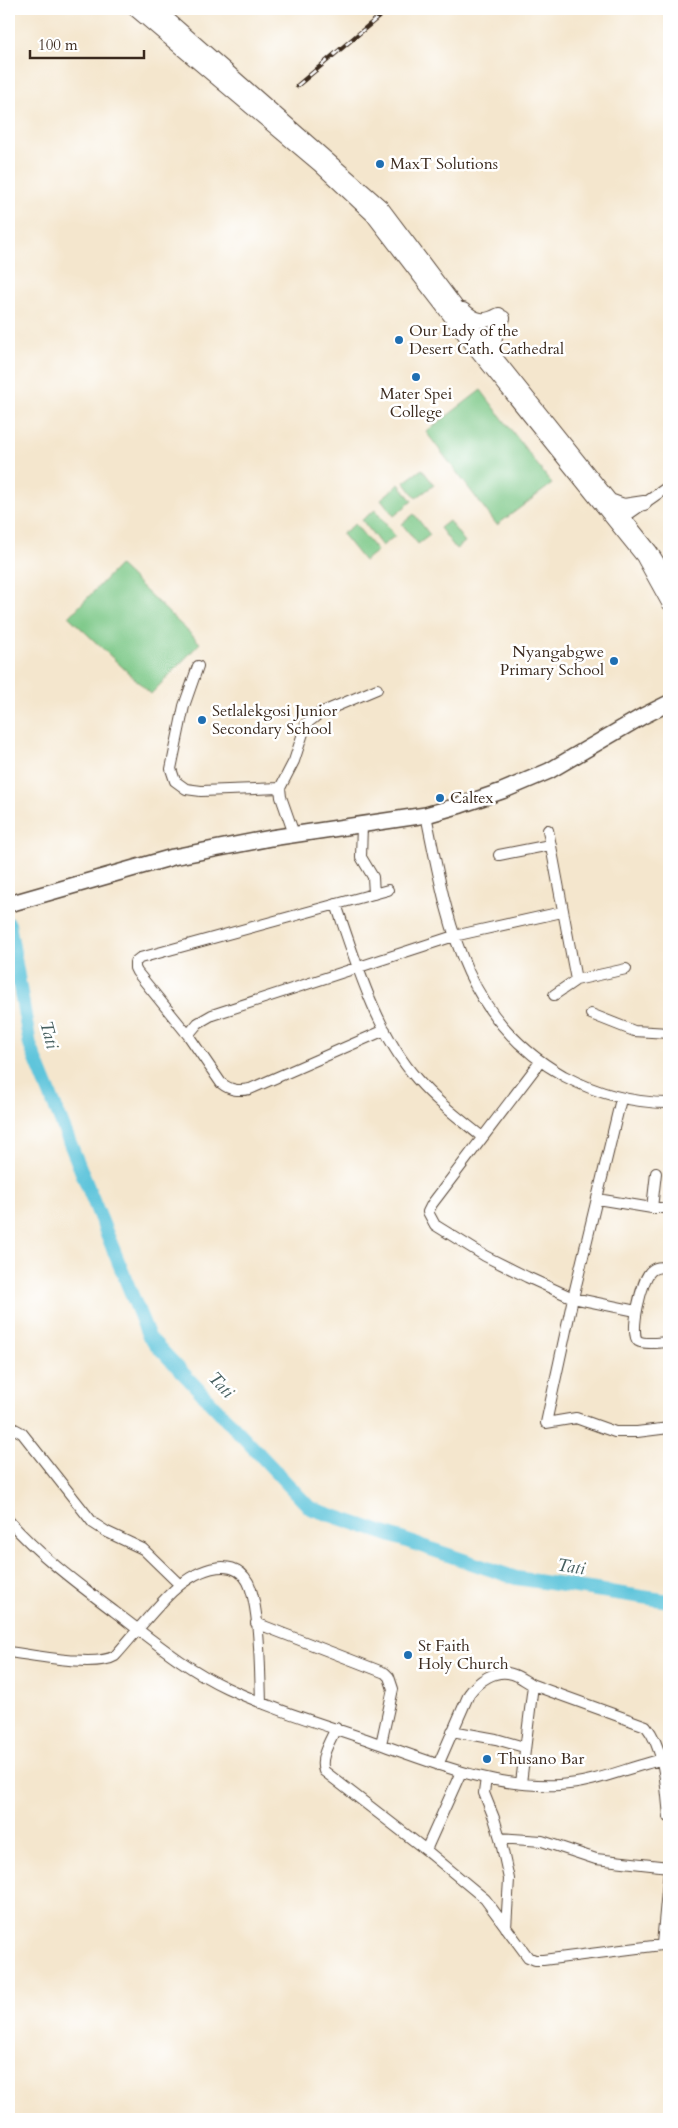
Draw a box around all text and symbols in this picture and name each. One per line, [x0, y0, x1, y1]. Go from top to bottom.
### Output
scale bar [30, 28, 144, 60]
text: 100 m [38, 35, 78, 55]
place label: MaxT Solutions [390, 153, 498, 175]
marker: MaxT Solutions [374, 158, 386, 170]
place label: Our Lady of the Desert Cath. Cathedral [409, 320, 564, 360]
marker: Our Lady of the Desert Cath. Cathedral [393, 334, 405, 346]
marker: Mater Spei College [410, 371, 422, 383]
place label: Mater Spei College [380, 383, 453, 423]
place label: Nyangabgwe Primary School [500, 641, 604, 681]
marker: Nyangabgwe Primary School [608, 655, 620, 667]
place label: Setlalekgosi Junior Secondary School [212, 700, 337, 740]
marker: Setlalekgosi Junior Secondary School [196, 714, 208, 726]
place label: Caltex [450, 787, 494, 809]
marker: Caltex [434, 792, 446, 804]
water label: Tati [33, 1018, 65, 1053]
water label: Tati [202, 1366, 240, 1405]
water label: Tati [555, 1552, 588, 1582]
place label: St Faith Holy Church [418, 1635, 509, 1675]
marker: St Faith Holy Church [402, 1649, 414, 1661]
place label: Thusano Bar [497, 1748, 584, 1770]
marker: Thusano Bar [481, 1753, 493, 1765]

